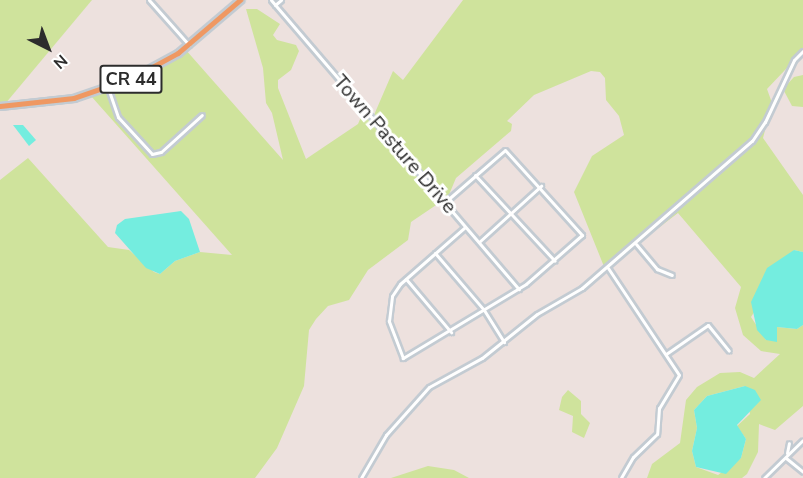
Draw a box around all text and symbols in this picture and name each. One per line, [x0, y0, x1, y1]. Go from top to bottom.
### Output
north arrow [18, 18, 78, 78]
text: N [48, 49, 72, 74]
road number: CR 44 [98, 64, 164, 94]
street label: Town Pasture Drive [328, 70, 462, 218]

